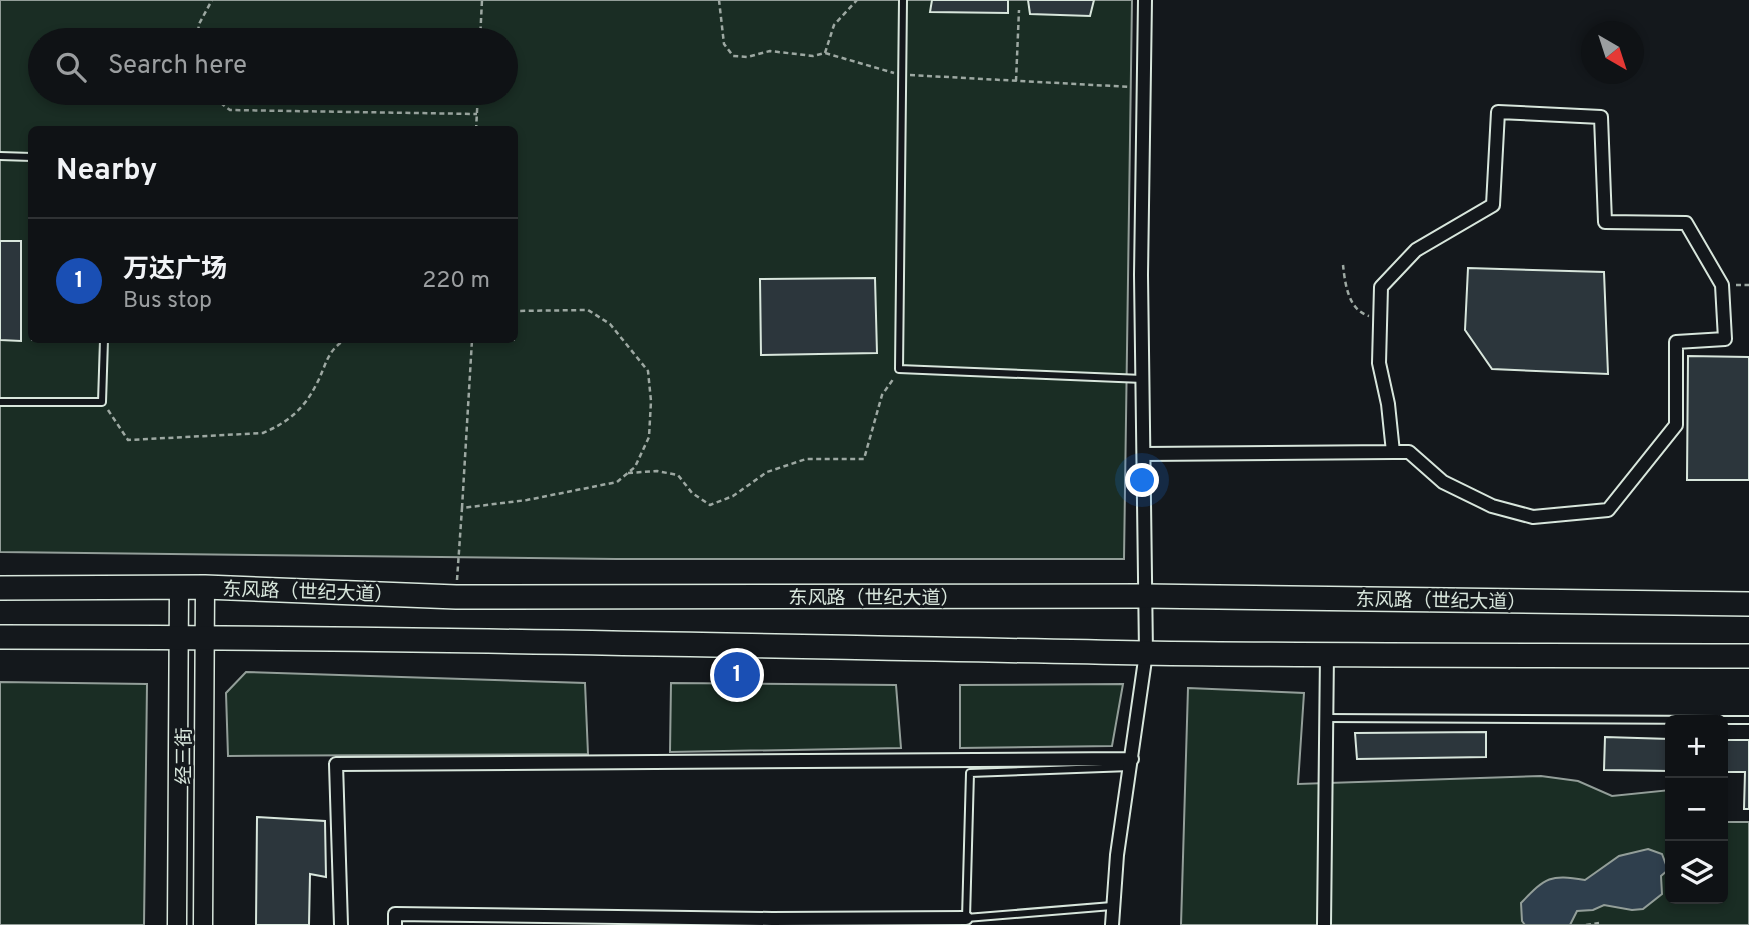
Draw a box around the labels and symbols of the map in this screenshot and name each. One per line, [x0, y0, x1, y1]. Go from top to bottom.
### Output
north arrow [1581, 21, 1644, 84]
your location [1125, 463, 1159, 497]
street label: 东风路（世纪大道） [222, 578, 394, 608]
street label: 东风路（世纪大道） [788, 587, 960, 611]
street label: 东风路（世纪大道） [1355, 589, 1527, 615]
pin: 1 [714, 649, 760, 701]
street label: 经三街 [173, 727, 197, 785]

